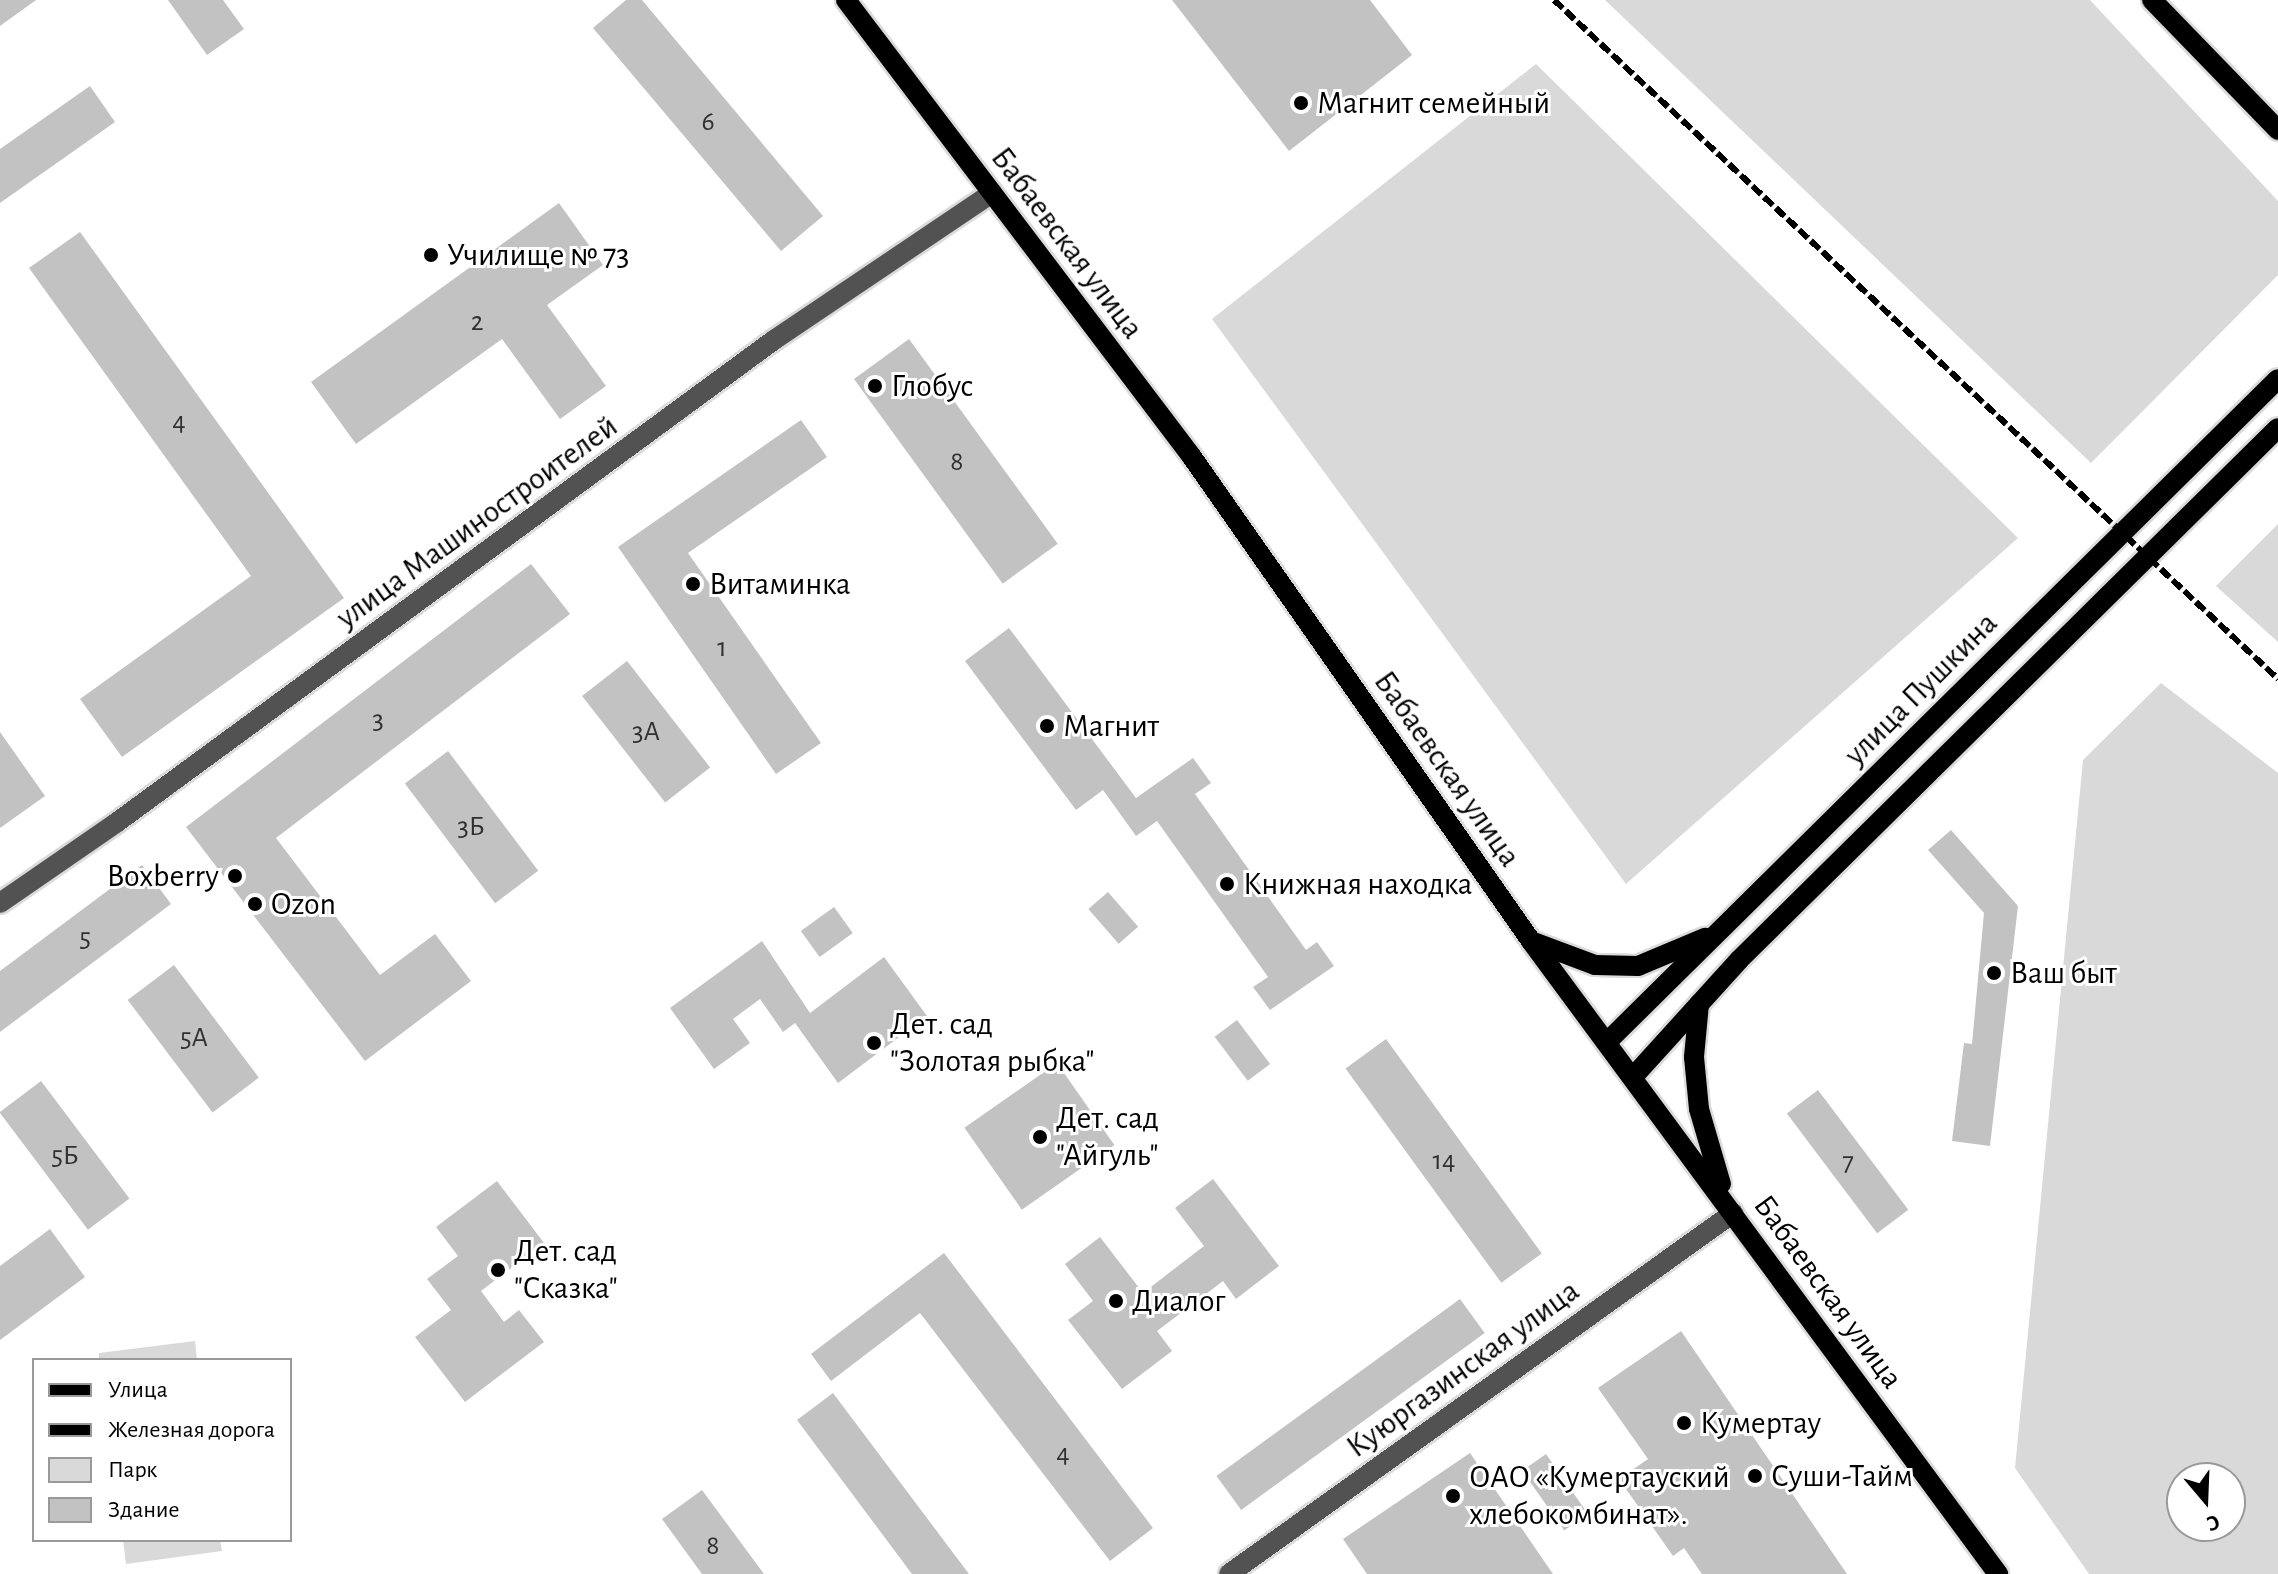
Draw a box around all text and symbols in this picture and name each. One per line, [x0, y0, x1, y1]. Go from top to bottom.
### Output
place label: Магнит семейный [1317, 84, 1550, 122]
marker: Магнит семейный [1292, 94, 1310, 112]
house number: 6 [701, 105, 715, 139]
street label: Бабаевская улица [982, 140, 1152, 346]
place label: Училище № 73 [447, 236, 629, 274]
marker: Училище № 73 [422, 246, 440, 264]
house number: 2 [471, 305, 483, 339]
place label: Глобус [891, 367, 974, 405]
marker: Глобус [866, 377, 884, 395]
house number: 4 [172, 405, 186, 439]
street label: улица Машиностроителей [329, 407, 625, 637]
house number: 8 [950, 445, 964, 479]
place label: Витаминка [709, 565, 851, 603]
marker: Витаминка [684, 575, 702, 593]
street label: улица Пушкина [1836, 604, 2006, 774]
house number: 1 [717, 631, 727, 665]
street label: Бабаевская улица [1365, 664, 1529, 874]
house number: 3 [372, 703, 384, 737]
place label: Магнит [1063, 707, 1159, 745]
house number: 3А [632, 715, 660, 749]
marker: Магнит [1038, 717, 1056, 735]
house number: 3Б [457, 810, 485, 844]
place label: Boxberry [107, 857, 219, 895]
place label: Книжная находка [1243, 865, 1472, 903]
marker: Boxberry [226, 867, 244, 885]
marker: Книжная находка [1218, 875, 1236, 893]
place label: Ozon [271, 885, 336, 923]
marker: Ozon [246, 895, 264, 913]
house number: 5 [79, 921, 91, 955]
place label: Ваш быт [2010, 954, 2117, 992]
marker: Ваш быт [1985, 964, 2003, 982]
place label: Дет. сад "Золотая рыбка" [890, 1006, 1094, 1081]
house number: 5А [180, 1021, 208, 1055]
marker: Дет. сад "Золотая рыбка" [865, 1034, 883, 1052]
place label: Дет. сад "Айгуль" [1056, 1100, 1159, 1175]
marker: Дет. сад "Айгуль" [1031, 1128, 1049, 1146]
house number: 5Б [51, 1139, 79, 1173]
house number: 14 [1432, 1144, 1456, 1178]
house number: 7 [1842, 1145, 1854, 1179]
street label: Бабаевская улица [1745, 1188, 1911, 1396]
place label: Дет. сад "Сказка" [514, 1233, 618, 1308]
marker: Дет. сад "Сказка" [489, 1261, 507, 1279]
street label: Куюргазинская улица [1339, 1272, 1587, 1466]
place label: Диалог [1132, 1282, 1225, 1320]
marker: Диалог [1107, 1292, 1125, 1310]
legend [32, 1358, 292, 1542]
text: Улица [108, 1378, 168, 1402]
place label: Кумертау [1700, 1404, 1821, 1442]
marker: Кумертау [1675, 1414, 1693, 1432]
text: Железная дорога [108, 1418, 275, 1442]
house number: 4 [1056, 1437, 1070, 1471]
place label: Суши-Тайм [1771, 1457, 1913, 1495]
text: Парк [108, 1458, 157, 1482]
place label: ОАО «Кумертауский хлебокомбинат». [1469, 1459, 1730, 1534]
north arrow [2166, 1462, 2246, 1542]
marker: Суши-Тайм [1746, 1467, 1764, 1485]
marker: ОАО «Кумертауский хлебокомбинат». [1444, 1487, 1462, 1505]
text: Здание [108, 1498, 179, 1522]
text: С [2204, 1510, 2223, 1535]
house number: 8 [706, 1529, 720, 1563]

